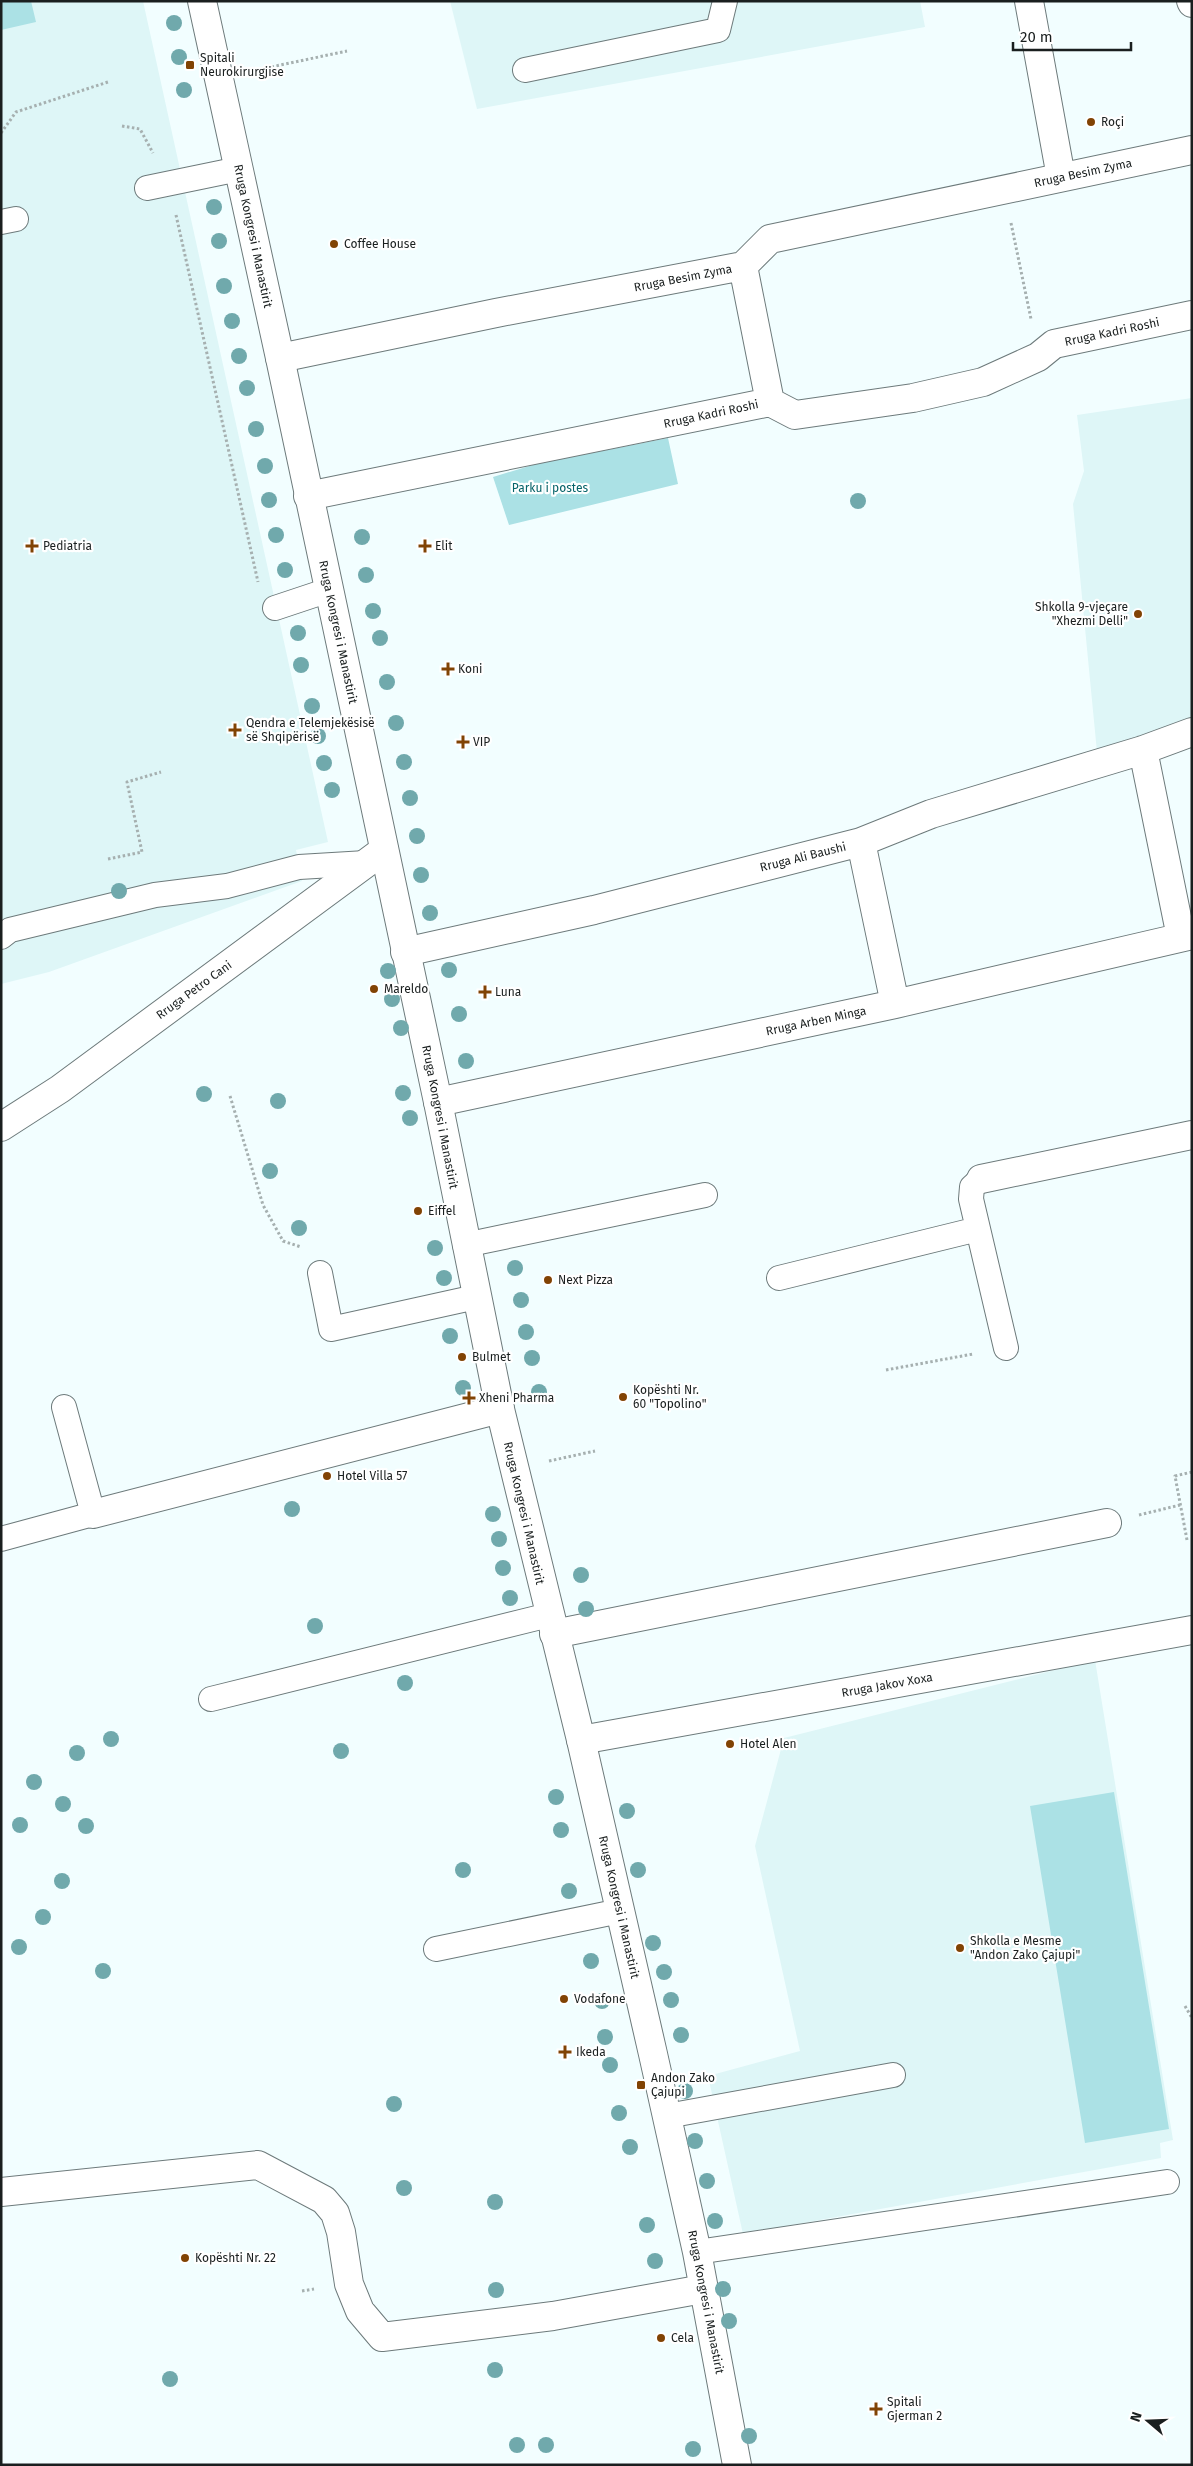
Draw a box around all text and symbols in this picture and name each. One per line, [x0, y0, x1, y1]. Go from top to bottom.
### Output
scale bar [1013, 20, 1130, 52]
text: 20 m [1020, 28, 1053, 46]
place label: Spitali Neurokirurgjise [200, 51, 284, 79]
marker: Spitali Neurokirurgjise [184, 59, 196, 71]
place label: Roçi [1101, 115, 1124, 129]
marker: Roçi [1085, 116, 1097, 128]
street label: Rruga Besim Zyma [1033, 156, 1133, 190]
street label: Rruga Kongresi i Manastirit [231, 163, 275, 310]
place label: Coffee House [344, 237, 416, 251]
marker: Coffee House [328, 238, 340, 250]
street label: Rruga Besim Zyma [633, 262, 733, 294]
street label: Rruga Kadri Roshi [1063, 315, 1161, 349]
street label: Rruga Kadri Roshi [662, 397, 760, 431]
park label: Parku i postes [512, 481, 589, 495]
marker: Pediatria [25, 539, 39, 553]
place label: Pediatria [43, 539, 92, 553]
place label: Elit [435, 539, 453, 553]
marker: Elit [419, 540, 431, 552]
street label: Rruga Kongresi i Manastirit [316, 559, 360, 706]
place label: Shkolla 9-vjeçare "Xhezmi Delli" [1035, 600, 1128, 628]
marker: Shkolla 9-vjeçare "Xhezmi Delli" [1132, 608, 1144, 620]
place label: Koni [458, 662, 482, 676]
marker: Koni [442, 663, 454, 675]
place label: Qendra e Telemjekësisë së Shqipërisë [246, 716, 375, 744]
marker: Qendra e Telemjekësisë së Shqipërisë [228, 723, 242, 737]
place label: VIP [473, 735, 490, 749]
marker: VIP [457, 736, 469, 748]
street label: Rruga Ali Baushi [758, 840, 848, 874]
street label: Rruga Petro Cani [153, 958, 235, 1022]
place label: Mareldo [384, 982, 428, 996]
marker: Mareldo [368, 983, 380, 995]
place label: Luna [495, 985, 521, 999]
marker: Luna [479, 986, 491, 998]
street label: Rruga Arben Minga [765, 1004, 867, 1038]
street label: Rruga Kongresi i Manastirit [419, 1044, 461, 1191]
place label: Eiffel [428, 1204, 456, 1218]
marker: Eiffel [412, 1205, 424, 1217]
place label: Next Pizza [558, 1273, 613, 1287]
marker: Next Pizza [542, 1274, 554, 1286]
place label: Bulmet [472, 1350, 512, 1364]
marker: Bulmet [456, 1351, 468, 1363]
place label: Kopështi Nr. 60 "Topolino" [633, 1383, 707, 1411]
place label: Xheni Pharma [479, 1391, 554, 1405]
marker: Kopështi Nr. 60 "Topolino" [617, 1391, 629, 1403]
marker: Xheni Pharma [463, 1392, 475, 1404]
street label: Rruga Kongresi i Manastirit [501, 1440, 547, 1586]
place label: Hotel Villa 57 [337, 1469, 407, 1483]
marker: Hotel Villa 57 [321, 1470, 333, 1482]
street label: Rruga Jakov Xoxa [840, 1670, 934, 1700]
place label: Hotel Alen [740, 1737, 796, 1751]
marker: Hotel Alen [724, 1738, 736, 1750]
street label: Rruga Kongresi i Manastirit [596, 1834, 642, 1980]
place label: Shkolla e Mesme "Andon Zako Çajupi" [970, 1934, 1080, 1962]
marker: Shkolla e Mesme "Andon Zako Çajupi" [954, 1942, 966, 1954]
place label: Vodafone [574, 1992, 626, 2006]
marker: Vodafone [558, 1993, 570, 2005]
marker: Ikeda [558, 2045, 572, 2059]
place label: Ikeda [576, 2045, 606, 2059]
place label: Andon Zako Çajupi [651, 2071, 715, 2099]
marker: Andon Zako Çajupi [635, 2079, 647, 2091]
street label: Rruga Kongresi i Manastirit [685, 2229, 727, 2376]
place label: Kopështi Nr. 22 [195, 2251, 276, 2265]
marker: Kopështi Nr. 22 [179, 2252, 191, 2264]
place label: Cela [671, 2331, 694, 2345]
marker: Cela [655, 2332, 667, 2344]
place label: Spitali Gjerman 2 [887, 2395, 942, 2423]
north arrow [1123, 2396, 1173, 2446]
marker: Spitali Gjerman 2 [869, 2402, 883, 2416]
text: N [1127, 2410, 1146, 2424]

